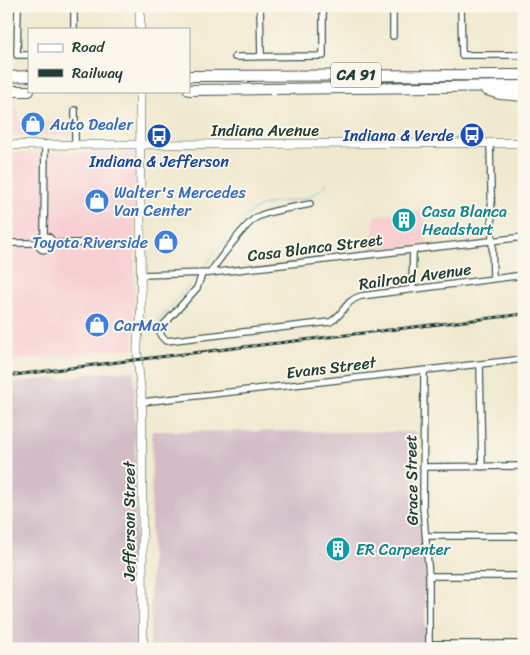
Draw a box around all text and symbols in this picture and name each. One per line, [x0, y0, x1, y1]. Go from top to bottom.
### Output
legend [28, 28, 190, 92]
text: Road [72, 34, 105, 60]
text: Railway [72, 60, 123, 86]
road number: CA 91 [331, 62, 381, 88]
place label: Auto Dealer [49, 110, 134, 139]
shop icon: Auto Dealer [20, 111, 46, 137]
street label: Indiana Avenue [210, 116, 319, 145]
place label: Indiana & Verde [342, 121, 454, 150]
bus stop icon: Indiana & Verde [459, 122, 485, 148]
bus stop icon: Indiana & Jefferson [146, 123, 172, 149]
place label: Indiana & Jefferson [88, 147, 229, 176]
place label: Walter's Mercedes Van Center [114, 178, 246, 225]
shop icon: Walter's Mercedes Van Center [84, 188, 110, 214]
place label: Casa Blanca Headstart [422, 197, 507, 244]
building icon: Casa Blanca Headstart [391, 207, 417, 233]
street label: Casa Blanca Street [246, 225, 384, 270]
place label: Toyota Riverside [32, 228, 148, 257]
shop icon: Toyota Riverside [153, 229, 179, 255]
street label: Railroad Avenue [357, 254, 473, 299]
place label: CarMax [114, 311, 169, 340]
shop icon: CarMax [84, 312, 110, 338]
street label: Evans Street [285, 348, 378, 387]
street label: Grace Street [396, 434, 427, 526]
street label: Jefferson Street [115, 461, 144, 582]
place label: ER Carpenter [356, 535, 451, 564]
building icon: ER Carpenter [325, 536, 351, 562]

